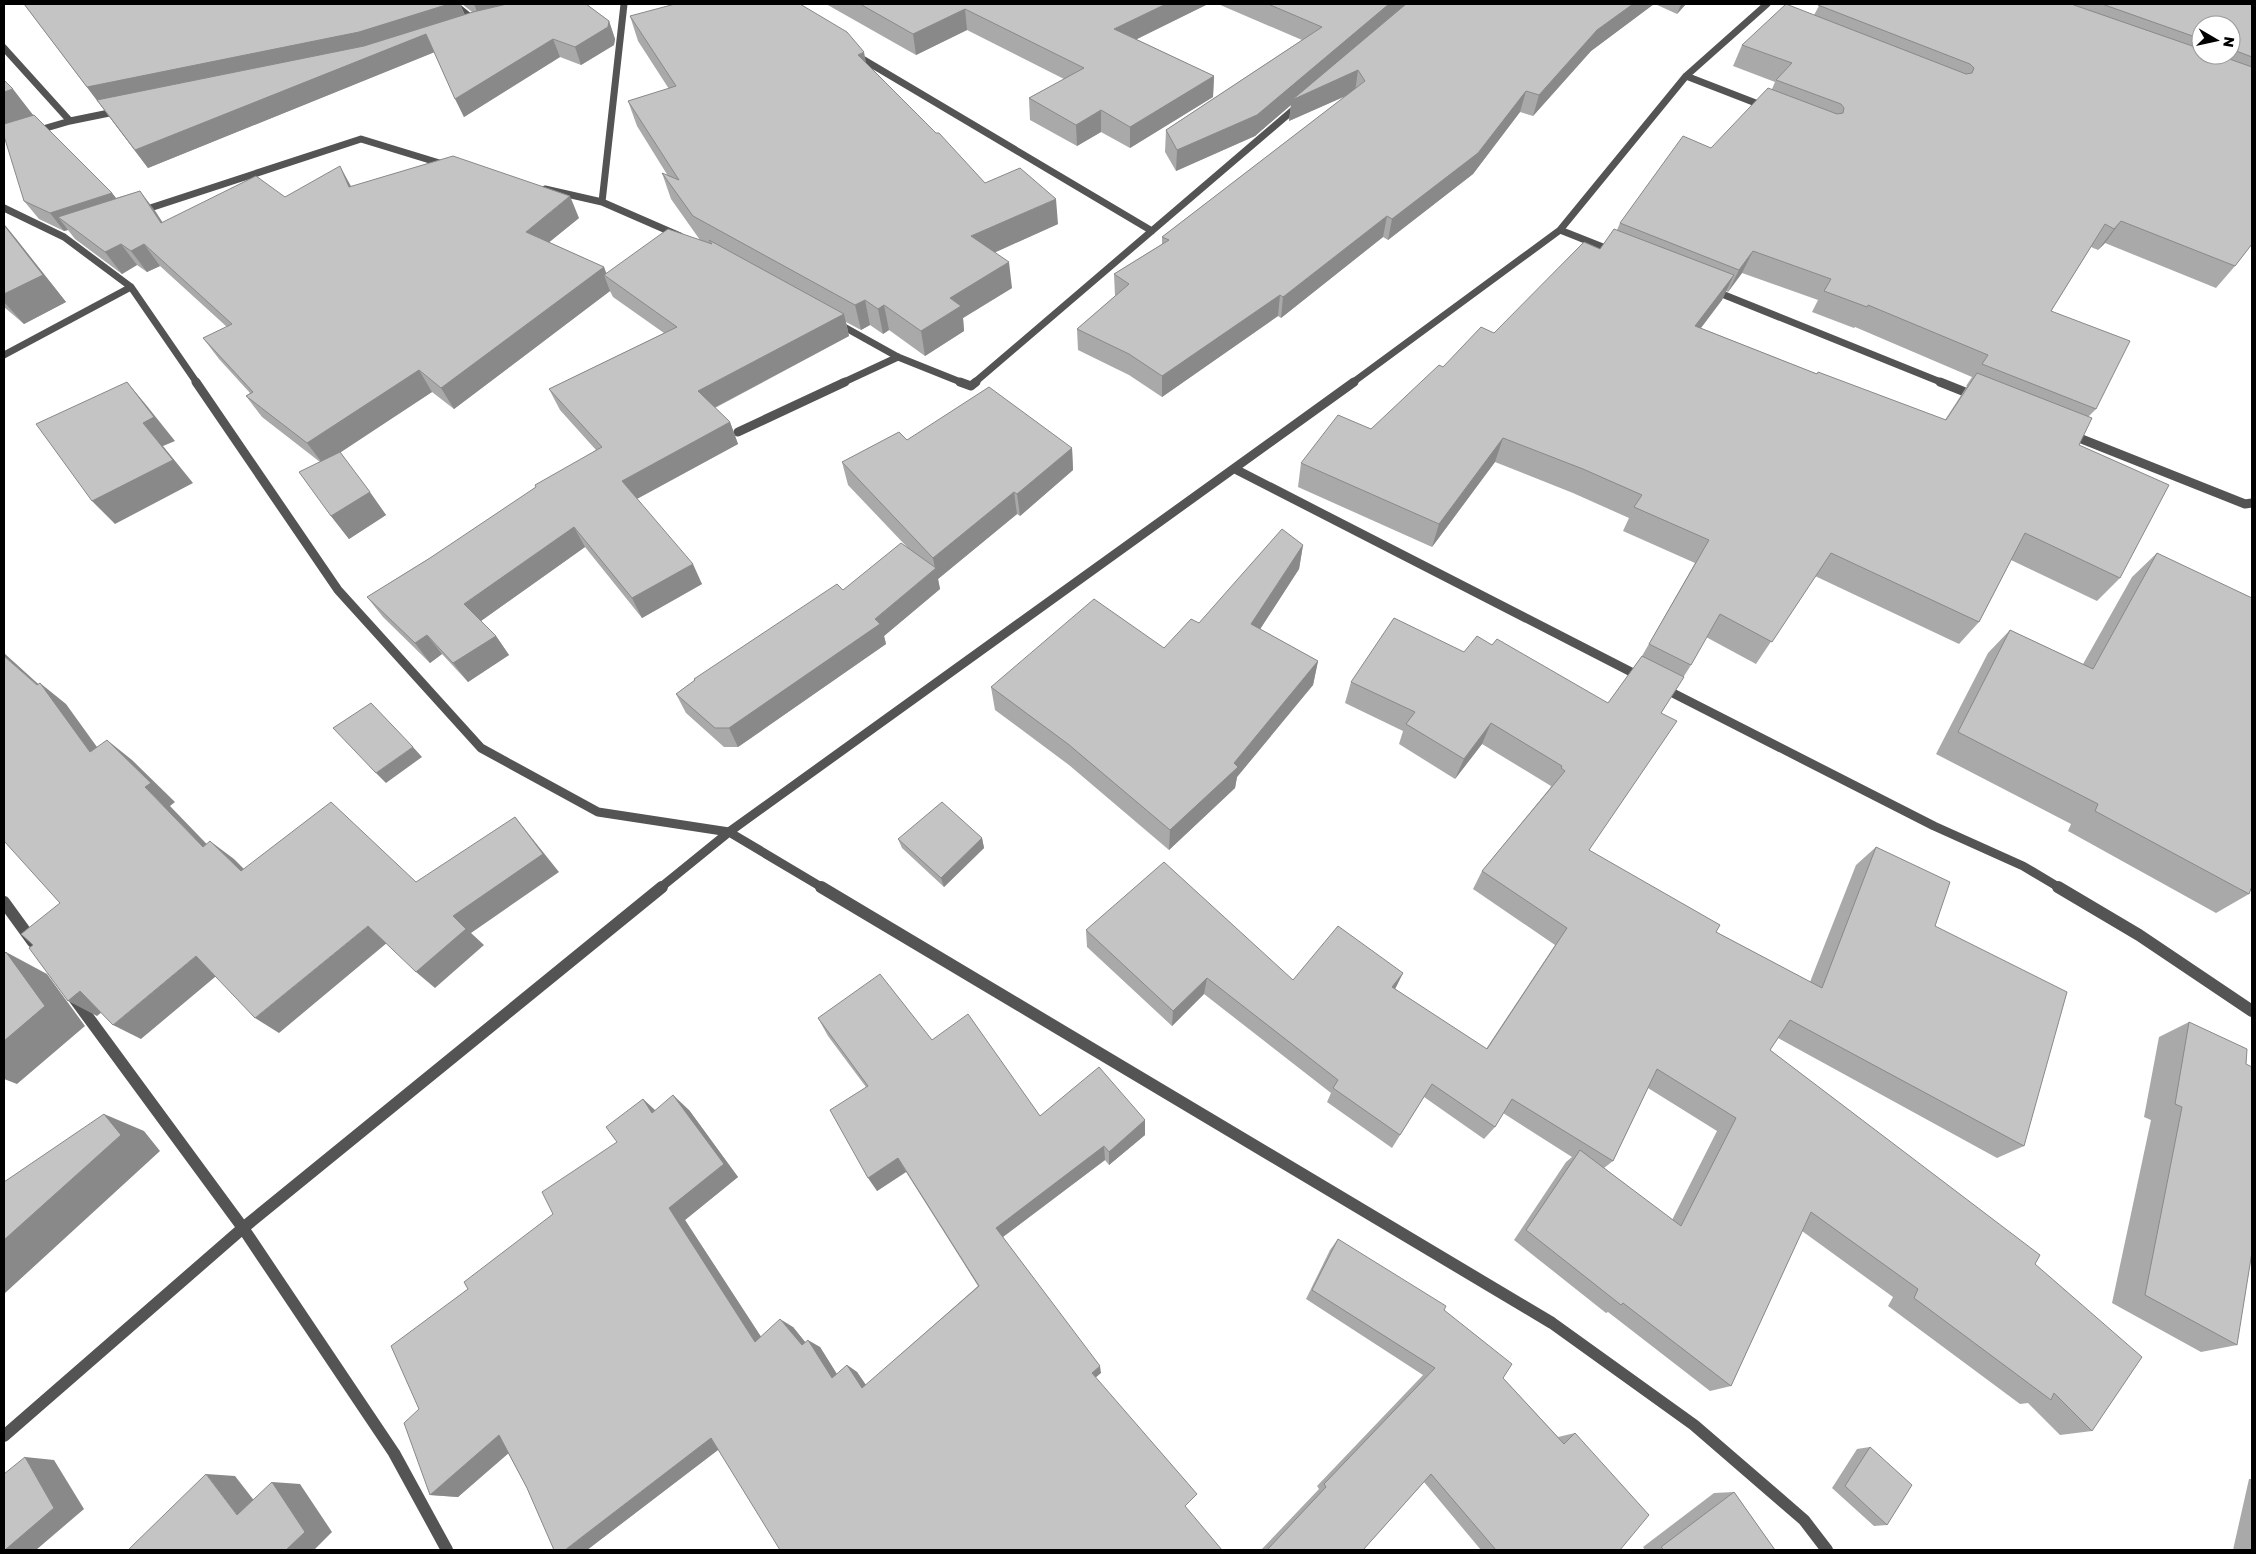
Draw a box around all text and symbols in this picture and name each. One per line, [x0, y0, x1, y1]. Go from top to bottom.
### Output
north arrow [2191, 15, 2241, 65]
text: N [2220, 36, 2239, 49]

